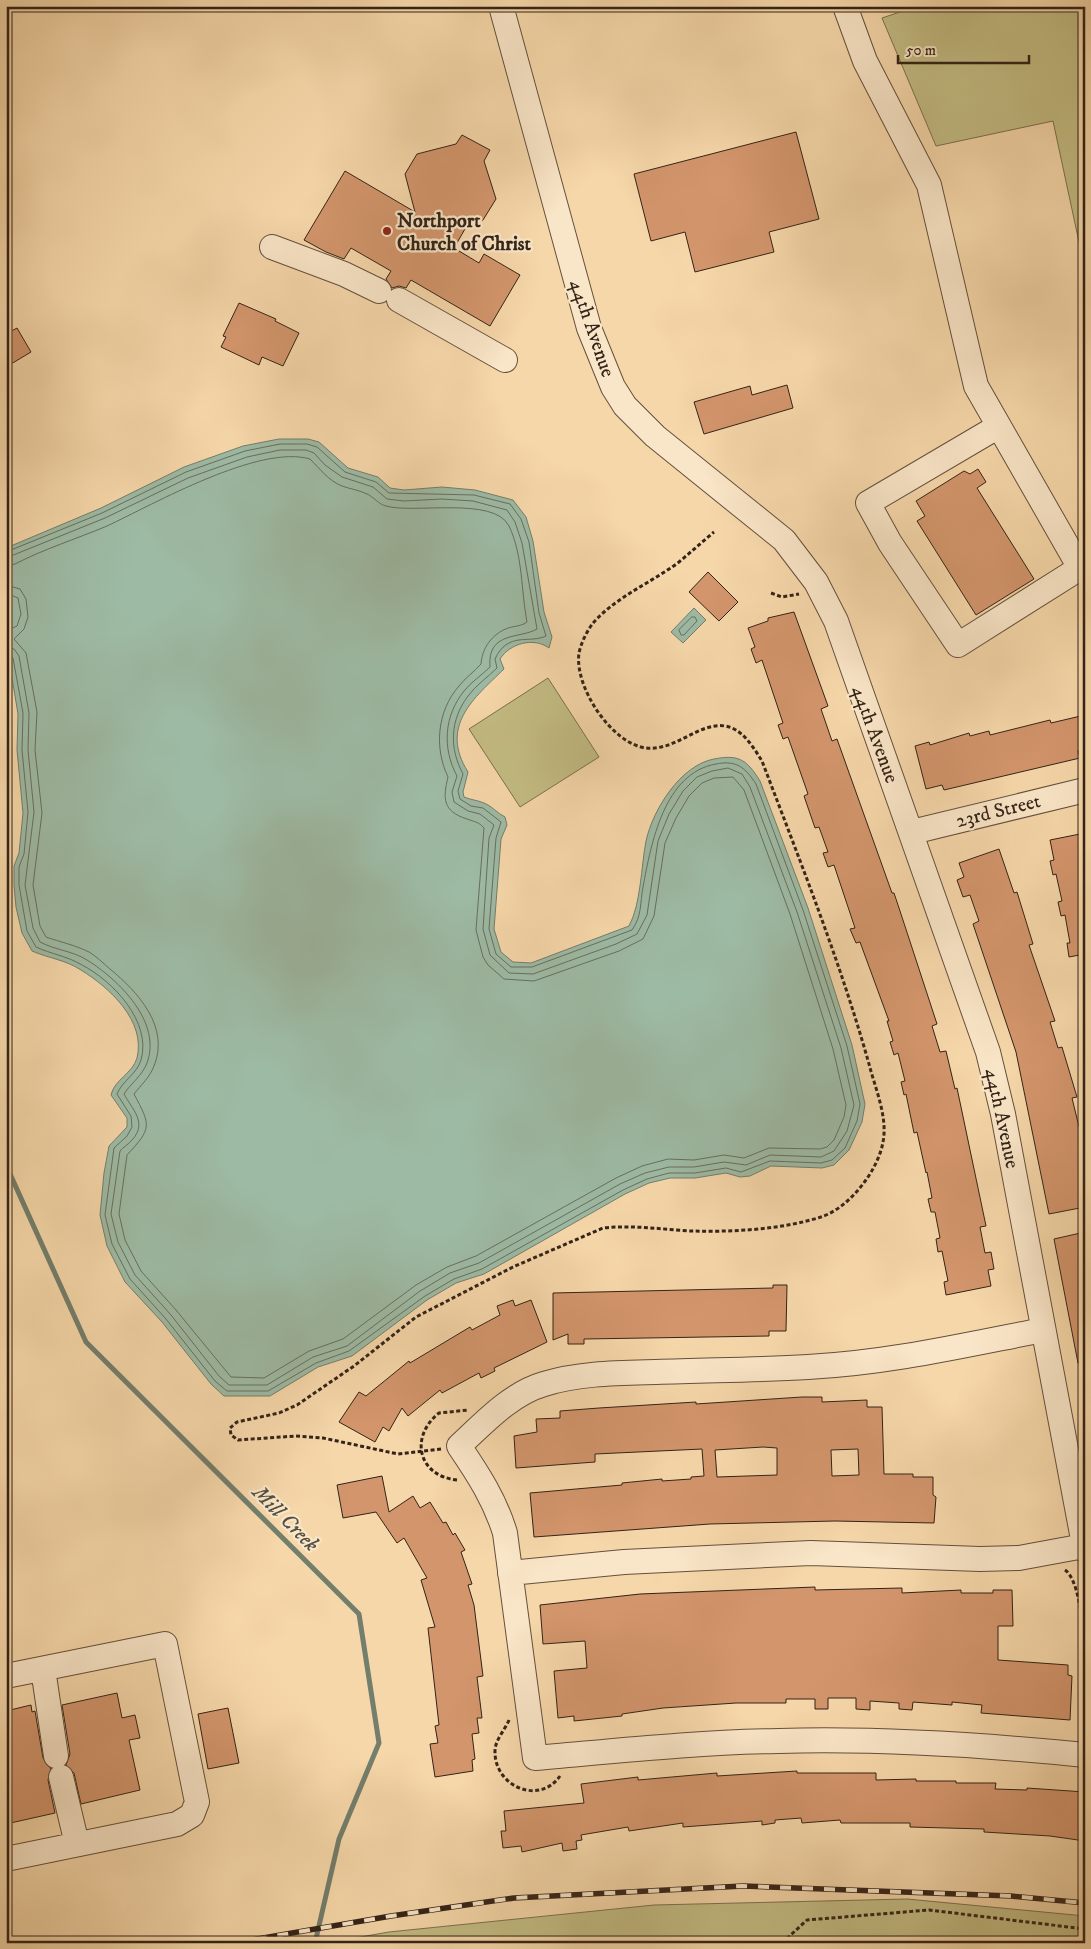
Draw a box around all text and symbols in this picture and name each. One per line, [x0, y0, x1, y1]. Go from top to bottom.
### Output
scale bar [898, 32, 1030, 64]
text: 50 m [906, 41, 936, 60]
place label: Northport Church of Christ [397, 209, 531, 257]
marker: Northport Church of Christ [381, 225, 393, 237]
street label: 44th Avenue [563, 276, 620, 381]
street label: 44th Avenue [845, 682, 904, 787]
street label: 23rd Street [954, 789, 1043, 834]
street label: 44th Avenue [979, 1066, 1024, 1171]
water label: Mill Creek [245, 1479, 324, 1558]

